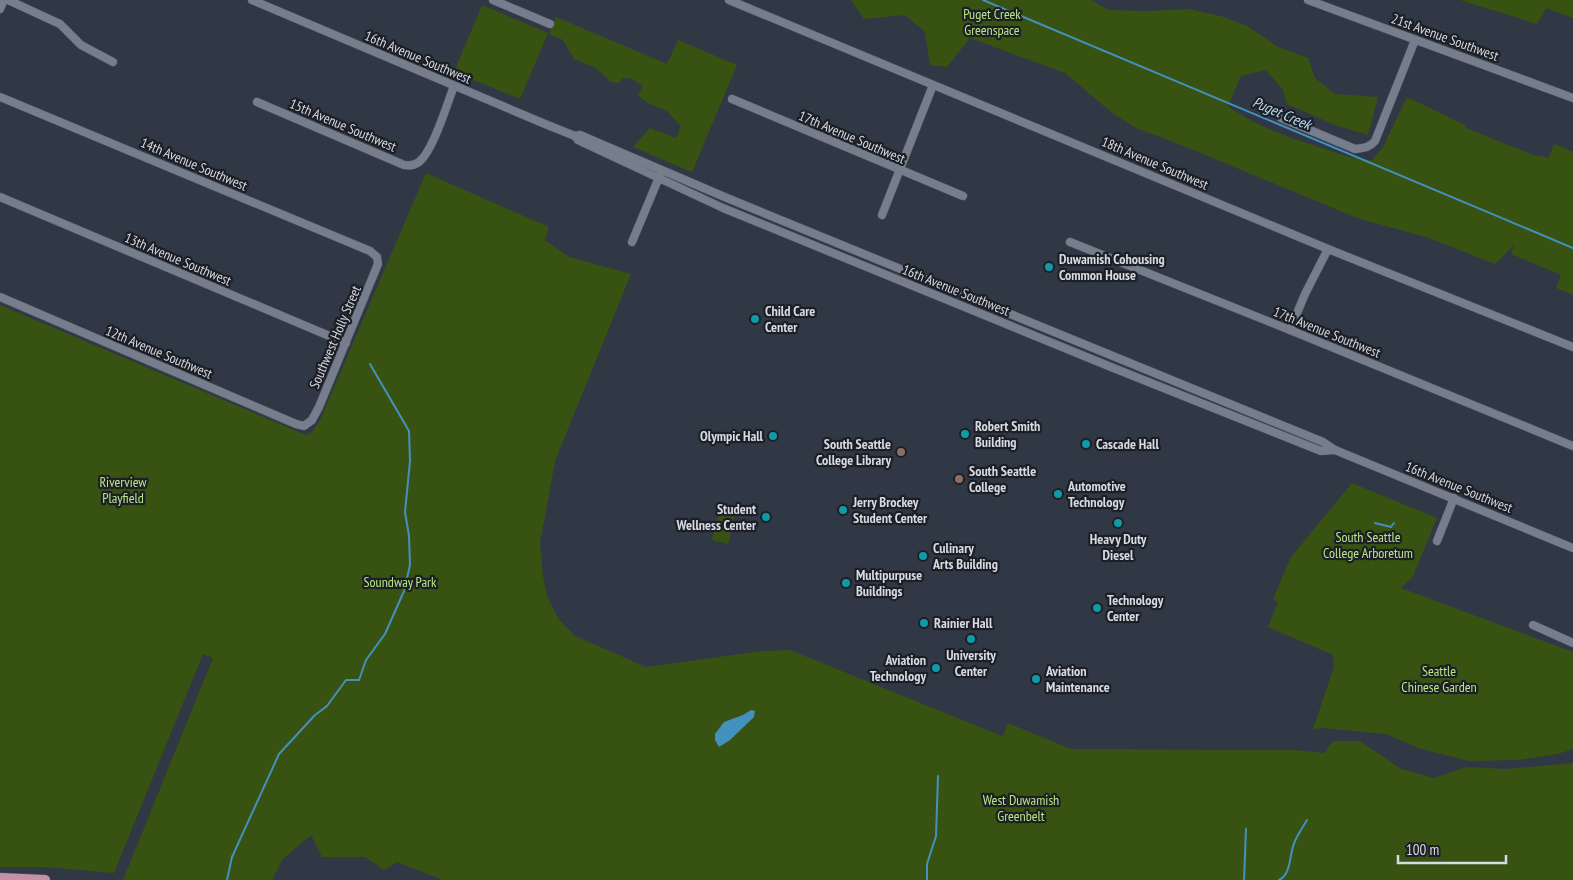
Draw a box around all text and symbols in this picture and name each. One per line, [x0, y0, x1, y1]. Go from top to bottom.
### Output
park label: Puget Creek Greenspace [963, 5, 1021, 39]
street label: 21st Avenue Southwest [1389, 9, 1501, 65]
street label: 16th Avenue Southwest [362, 26, 474, 88]
water label: Puget Creek [1250, 92, 1316, 135]
street label: 15th Avenue Southwest [287, 94, 399, 156]
street label: 17th Avenue Southwest [796, 106, 908, 168]
street label: 18th Avenue Southwest [1099, 132, 1211, 194]
street label: 14th Avenue Southwest [138, 133, 250, 195]
street label: 13th Avenue Southwest [122, 228, 234, 290]
place label: Duwamish Cohousing Common House [1059, 250, 1165, 284]
street label: 16th Avenue Southwest [900, 260, 1012, 320]
marker: Duwamish Cohousing Common House [1043, 261, 1055, 273]
street label: Southwest Holly Street [305, 283, 365, 391]
place label: Child Care Center [765, 302, 815, 336]
street label: 17th Avenue Southwest [1271, 302, 1383, 362]
marker: Child Care Center [749, 313, 761, 325]
street label: 12th Avenue Southwest [103, 321, 215, 383]
place label: Robert Smith Building [975, 417, 1040, 451]
place label: Olympic Hall [700, 427, 764, 445]
marker: Robert Smith Building [959, 428, 971, 440]
marker: Olympic Hall [767, 430, 779, 442]
place label: South Seattle College Library [816, 435, 891, 469]
place label: Cascade Hall [1096, 435, 1159, 453]
marker: Cascade Hall [1080, 438, 1092, 450]
marker: South Seattle College Library [895, 446, 907, 458]
street label: 16th Avenue Southwest [1403, 457, 1515, 517]
place label: South Seattle College [969, 462, 1036, 496]
park label: Riverview Playfield [99, 473, 147, 507]
marker: South Seattle College [953, 473, 965, 485]
place label: Automotive Technology [1067, 477, 1126, 511]
marker: Automotive Technology [1052, 488, 1064, 500]
place label: Jerry Brockey Student Center [852, 493, 928, 527]
place label: Student Wellness Center [676, 500, 757, 534]
marker: Jerry Brockey Student Center [837, 504, 849, 516]
marker: Student Wellness Center [760, 511, 772, 523]
marker: Heavy Duty Diesel [1112, 517, 1124, 529]
park label: South Seattle College Arboretum [1323, 528, 1413, 562]
place label: Heavy Duty Diesel [1090, 530, 1147, 564]
place label: Culinary Arts Building [932, 539, 998, 573]
marker: Culinary Arts Building [917, 550, 929, 562]
place label: Multipurpuse Buildings [856, 566, 922, 600]
park label: Soundway Park [364, 573, 437, 591]
marker: Multipurpuse Buildings [840, 577, 852, 589]
place label: Technology Center [1107, 591, 1164, 625]
marker: Technology Center [1091, 602, 1103, 614]
place label: Rainier Hall [934, 614, 993, 632]
marker: Rainier Hall [918, 617, 930, 629]
marker: University Center [965, 633, 977, 645]
place label: University Center [946, 646, 996, 680]
place label: Aviation Technology [870, 651, 926, 685]
marker: Aviation Technology [930, 662, 942, 674]
place label: Aviation Maintenance [1045, 662, 1110, 696]
park label: Seattle Chinese Garden [1401, 662, 1477, 696]
marker: Aviation Maintenance [1030, 673, 1042, 685]
park label: West Duwamish Greenbelt [983, 791, 1059, 825]
scale bar [1398, 832, 1506, 864]
text: 100 m [1406, 840, 1439, 859]

